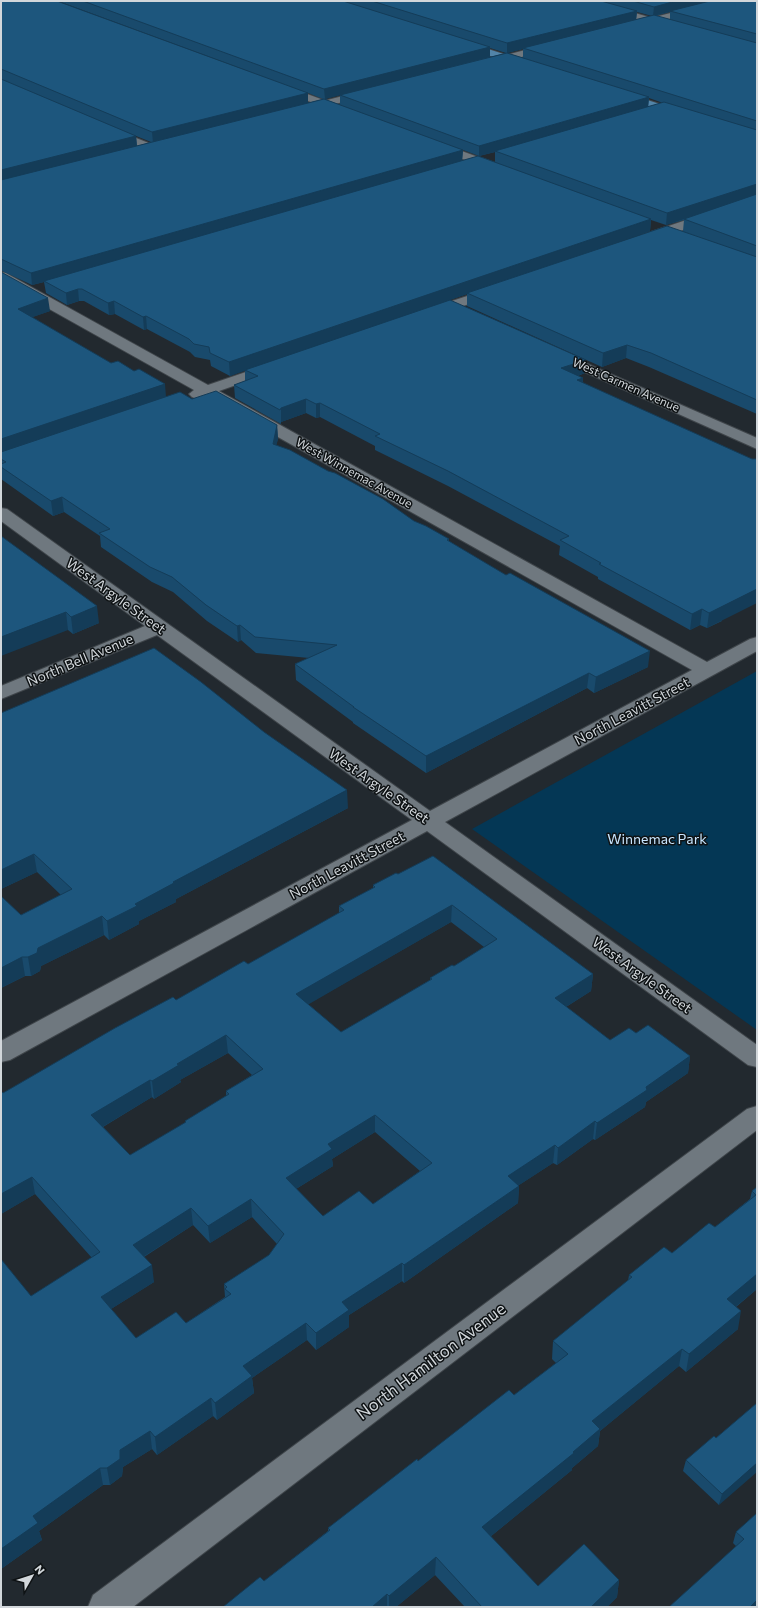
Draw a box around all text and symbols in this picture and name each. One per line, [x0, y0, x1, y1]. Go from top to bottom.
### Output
street label: West Carmen Avenue [571, 354, 682, 414]
street label: West Winnemac Avenue [294, 434, 415, 510]
street label: West Argyle Street [63, 554, 170, 638]
street label: North Bell Avenue [24, 629, 136, 690]
street label: North Leavitt Street [571, 673, 693, 748]
street label: West Argyle Street [326, 745, 433, 827]
street label: North Leavitt Street [286, 827, 408, 902]
park label: Winnemac Park [607, 830, 707, 847]
street label: West Argyle Street [589, 933, 696, 1017]
street label: North Hamilton Avenue [352, 1298, 510, 1424]
north arrow [12, 1556, 52, 1596]
text: N [33, 1562, 48, 1577]

